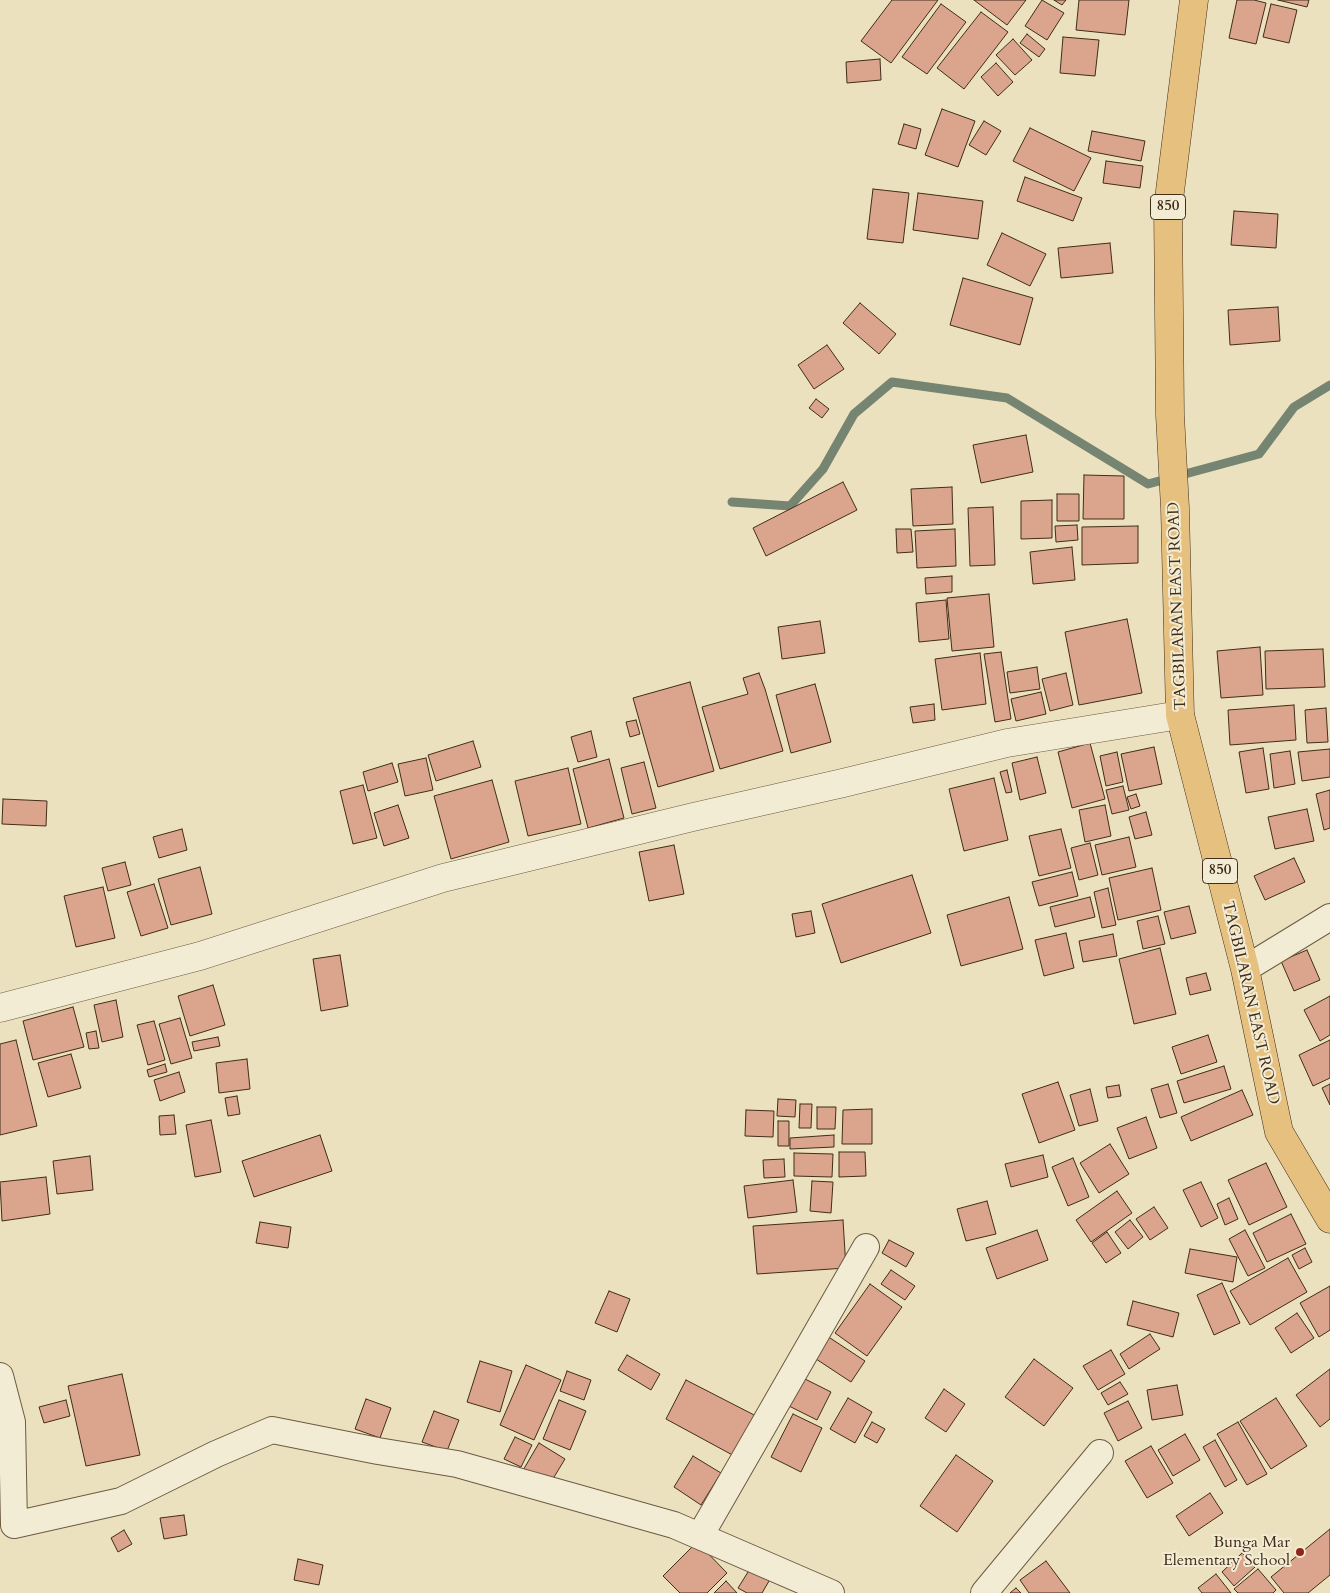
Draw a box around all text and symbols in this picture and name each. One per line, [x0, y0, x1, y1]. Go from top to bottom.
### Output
road number: 850 [1150, 194, 1186, 220]
street label: TAGBILARAN EAST ROAD [1165, 502, 1191, 710]
road number: 850 [1202, 858, 1238, 884]
street label: TAGBILARAN EAST ROAD [1217, 899, 1283, 1107]
place label: Bunga Mar Elementary School [1163, 1533, 1290, 1571]
marker: Bunga Mar Elementary School [1294, 1546, 1306, 1558]

